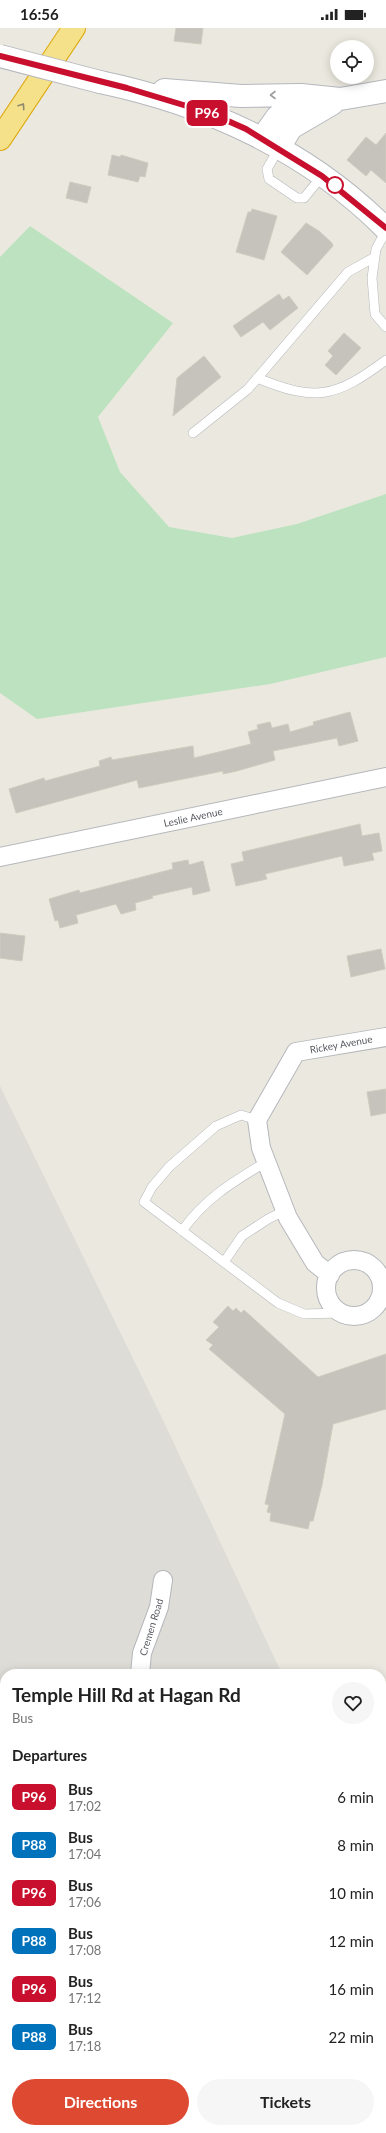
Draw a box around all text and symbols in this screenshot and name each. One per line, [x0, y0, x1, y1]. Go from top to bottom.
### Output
text: 16:56 [20, 5, 59, 23]
map controls [330, 40, 374, 84]
button: locate [330, 40, 374, 84]
one-way arrow [270, 91, 276, 99]
line badge: P96 [184, 100, 230, 126]
one-way arrow [17, 103, 24, 110]
text: P96 [195, 104, 219, 121]
unlabelled marker [326, 176, 344, 194]
street label: Leslie Avenue [163, 805, 223, 829]
street label: Rickey Avenue [309, 1033, 373, 1055]
street label: Cremen Road [137, 1597, 165, 1657]
button: heart [332, 1682, 374, 1724]
text: Temple Hill Rd at Hagan Rd [12, 1683, 241, 1706]
text: Bus [12, 1710, 33, 1726]
text: Departures [12, 1746, 87, 1764]
text: Bus [68, 1780, 93, 1798]
text: P96 [22, 1788, 46, 1805]
text: 6 min [337, 1788, 374, 1806]
text: 17:02 [68, 1798, 101, 1814]
text: Bus [68, 1828, 93, 1846]
text: P88 [22, 1836, 46, 1853]
text: 8 min [337, 1836, 374, 1854]
text: 17:04 [68, 1846, 101, 1862]
text: Bus [68, 1876, 93, 1894]
text: P96 [22, 1884, 46, 1901]
text: 10 min [328, 1884, 374, 1902]
text: 17:06 [68, 1894, 101, 1910]
text: Bus [68, 1924, 93, 1942]
text: P88 [22, 1932, 46, 1949]
text: 12 min [328, 1932, 374, 1950]
text: 17:08 [68, 1942, 101, 1958]
text: Bus [68, 1972, 93, 1990]
text: P96 [22, 1980, 46, 1997]
text: 16 min [328, 1980, 374, 1998]
text: 17:12 [68, 1990, 101, 2006]
text: Bus [68, 2020, 93, 2038]
text: P88 [22, 2028, 46, 2045]
text: 22 min [328, 2028, 374, 2046]
text: 17:18 [68, 2038, 101, 2054]
button: Directions [12, 2079, 189, 2125]
button: Tickets [197, 2079, 374, 2125]

